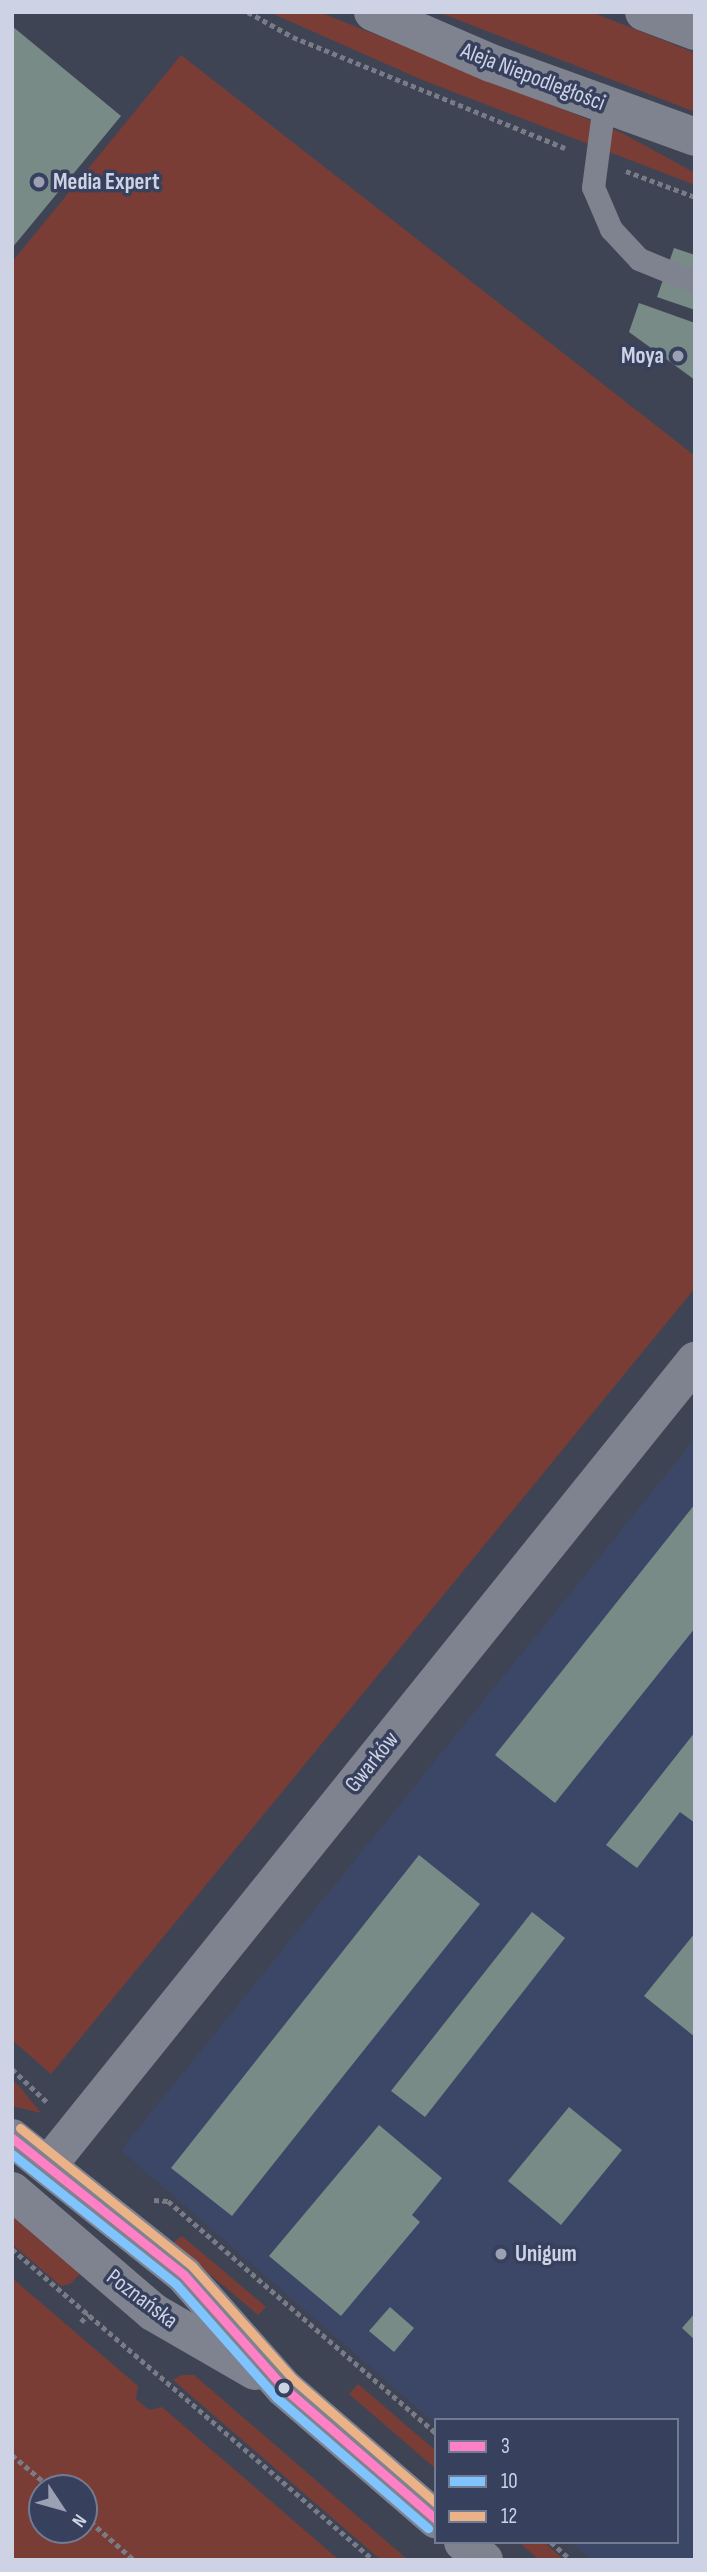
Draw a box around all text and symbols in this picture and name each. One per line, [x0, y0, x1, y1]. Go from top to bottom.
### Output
street label: Aleja Niepodległości [457, 37, 609, 117]
place label: Media Expert [53, 168, 159, 196]
marker: Media Expert [31, 174, 47, 190]
place label: Moya [621, 342, 664, 370]
marker: Moya [670, 348, 686, 364]
street label: Gwarków [339, 1726, 405, 1798]
place label: Unigum [515, 2240, 577, 2268]
marker: Unigum [493, 2246, 509, 2262]
street label: Poznańska [101, 2263, 183, 2335]
unlabelled marker [277, 2381, 291, 2395]
legend [434, 2418, 679, 2544]
text: 3 [501, 2434, 510, 2459]
text: 10 [501, 2469, 518, 2494]
north arrow [28, 2474, 98, 2544]
text: 12 [501, 2504, 517, 2529]
text: N [66, 2510, 91, 2531]

